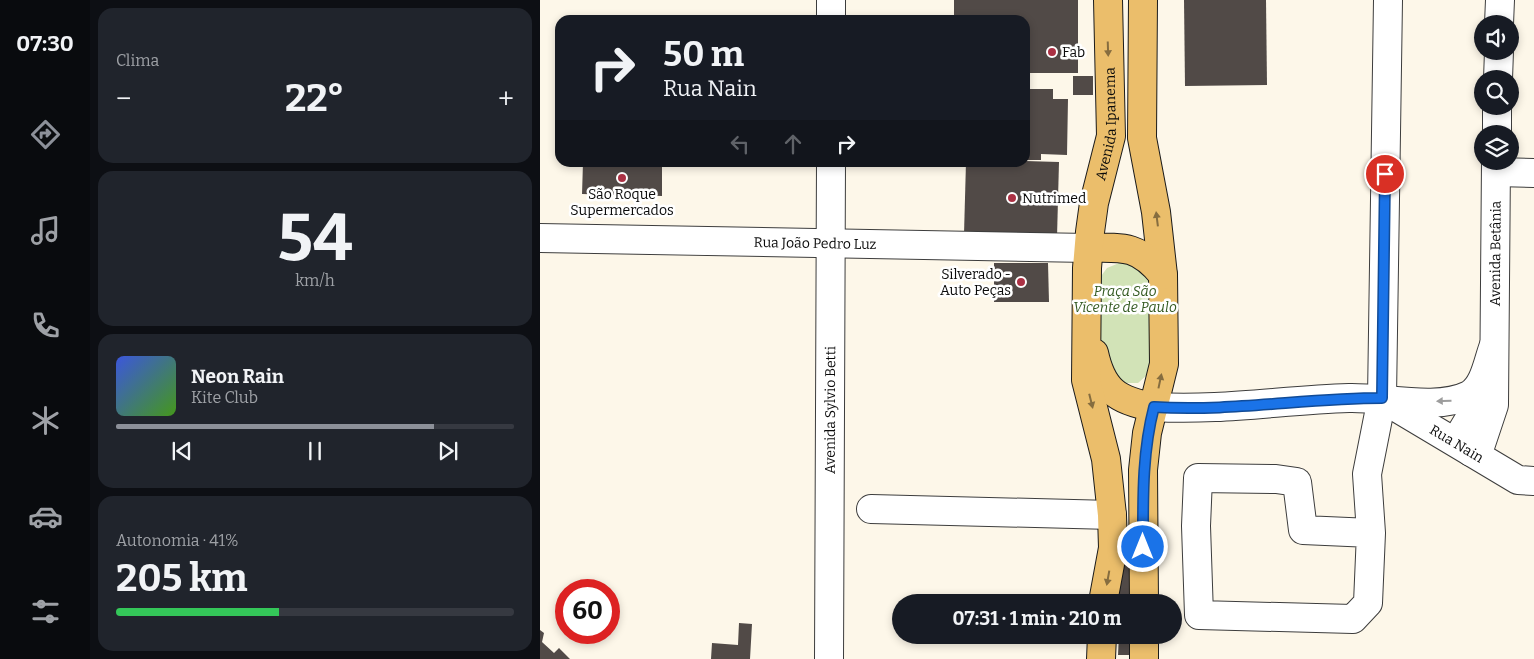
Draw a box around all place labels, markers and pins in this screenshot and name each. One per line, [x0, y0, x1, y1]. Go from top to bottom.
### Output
place label: Fab [1062, 44, 1085, 61]
marker: Fab [1046, 46, 1058, 58]
pin [1364, 153, 1406, 195]
marker: São Roque Supermercados [616, 172, 628, 184]
place label: São Roque Supermercados [570, 186, 674, 219]
place label: Nutrimed [1022, 190, 1086, 207]
marker: Nutrimed [1006, 192, 1018, 204]
place label: Silverado - Auto Peças [940, 266, 1011, 299]
marker: Silverado - Auto Peças [1015, 276, 1027, 288]

